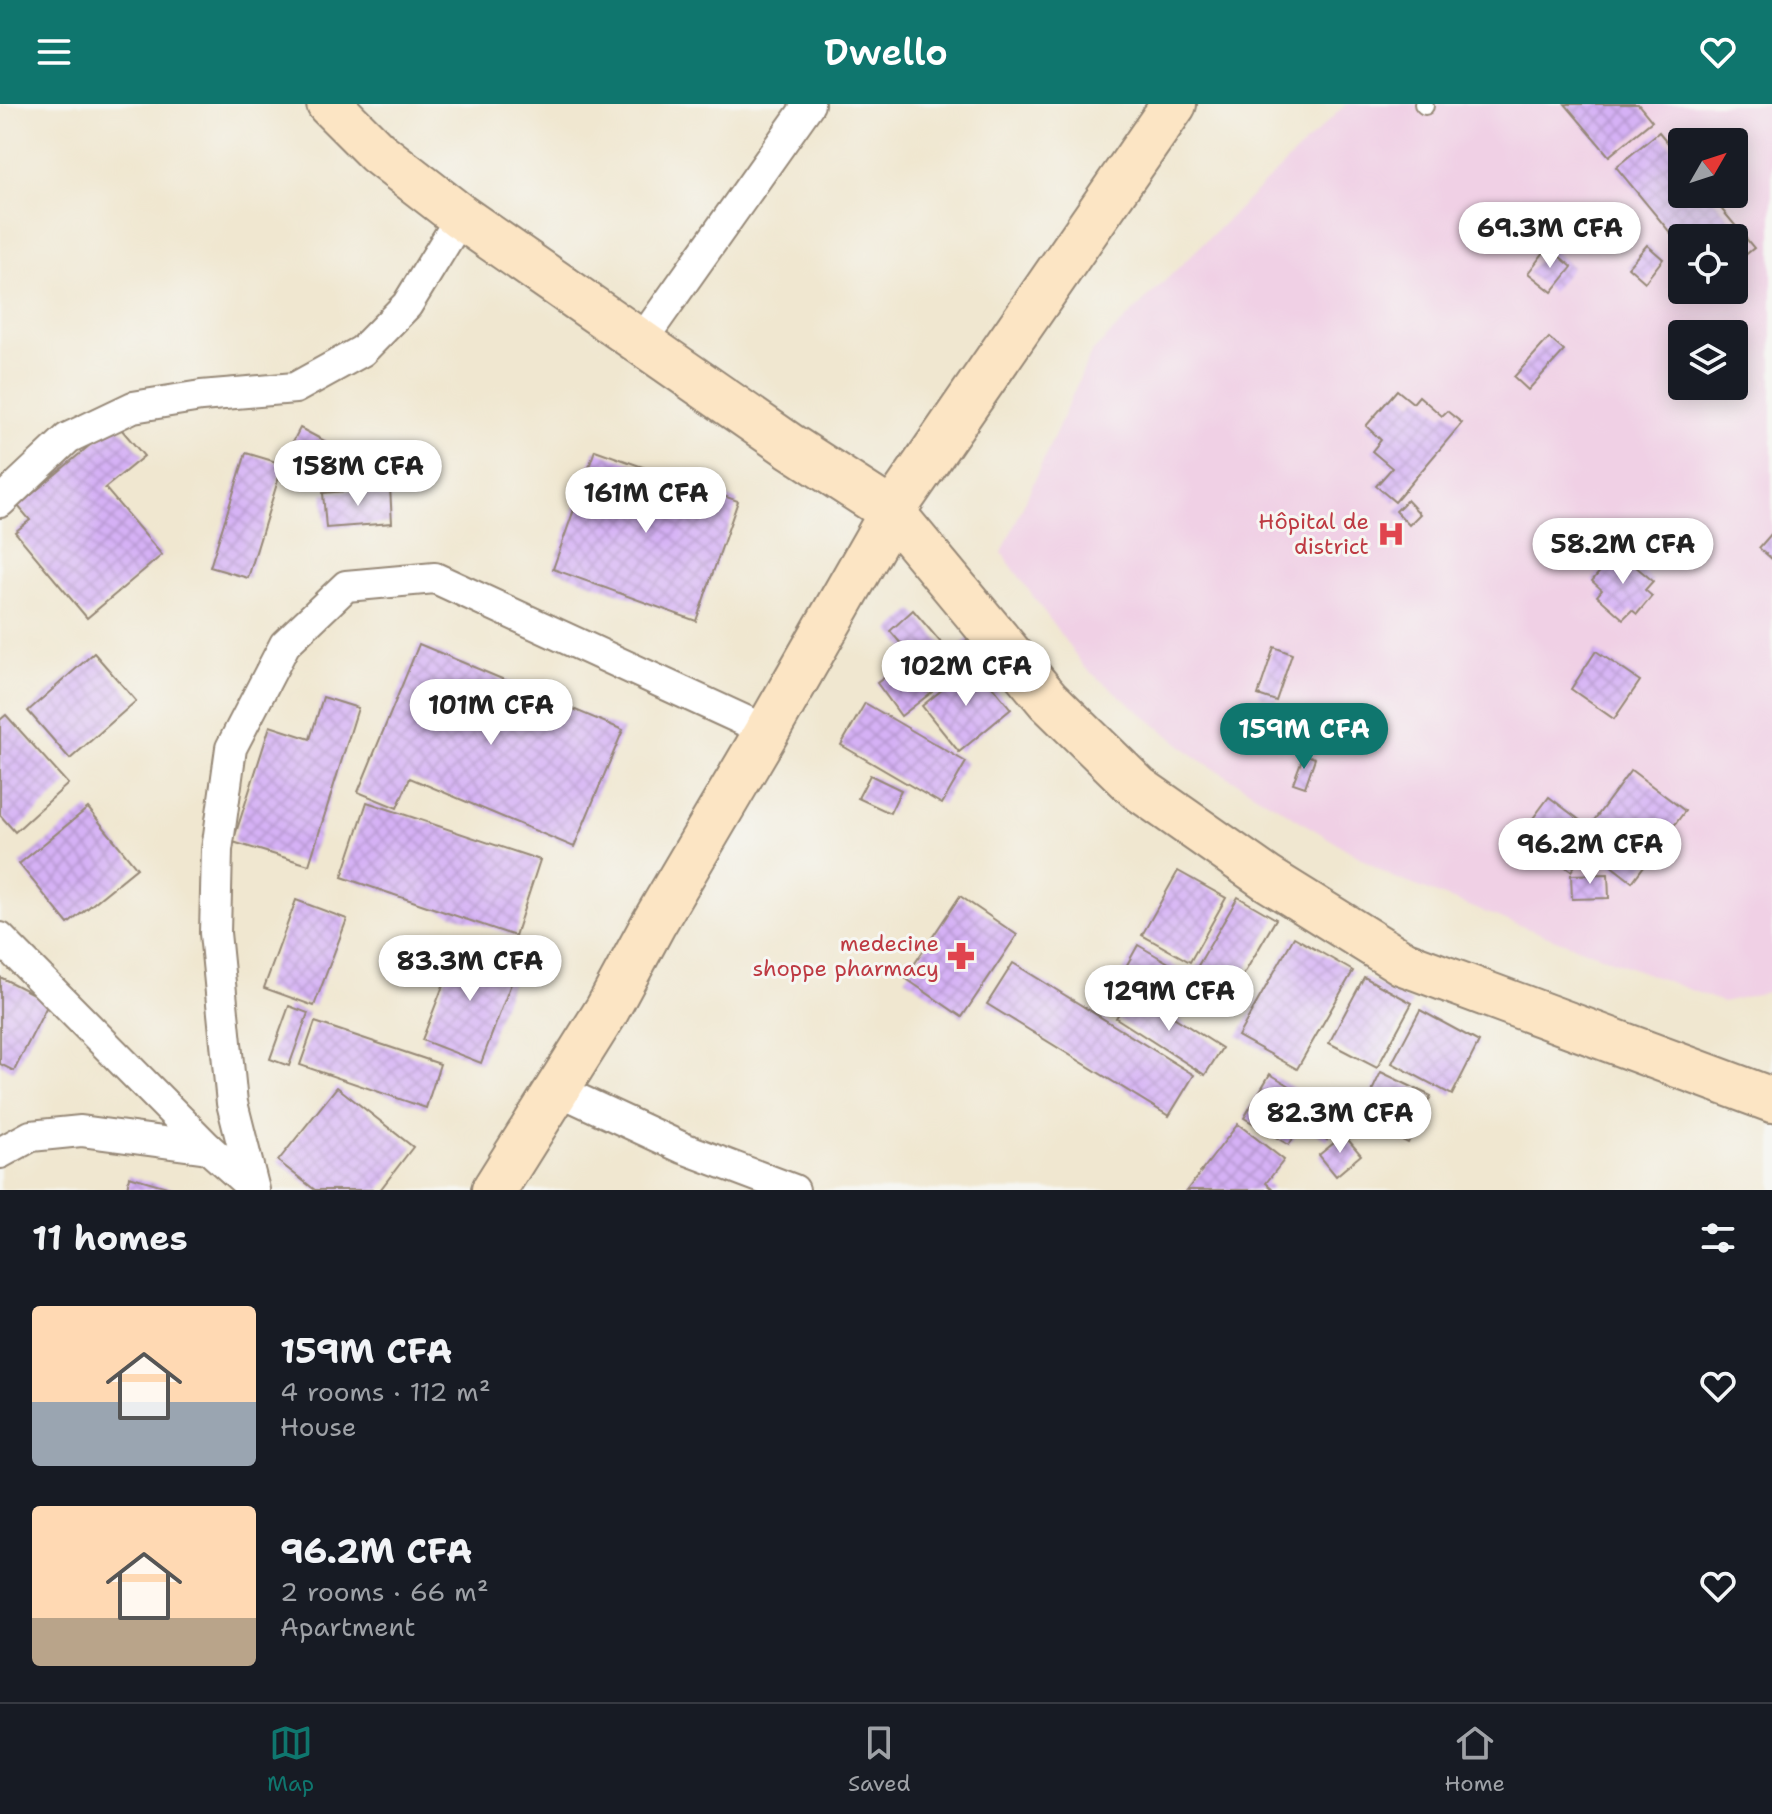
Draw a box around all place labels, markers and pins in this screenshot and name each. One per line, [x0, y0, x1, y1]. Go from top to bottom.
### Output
pin: 69.3M CFA [1458, 202, 1642, 270]
pin: 158M CFA [275, 440, 441, 508]
pin: 161M CFA [563, 467, 729, 535]
place label: Hôpital de district [1258, 507, 1369, 561]
pin: 58.2M CFA [1531, 518, 1715, 586]
hospital icon: Hôpital de district [1376, 519, 1406, 549]
pin: 102M CFA [883, 640, 1049, 708]
pin: 101M CFA [408, 679, 574, 747]
pin: 159M CFA [1221, 703, 1387, 771]
pin: 96.2M CFA [1498, 818, 1682, 886]
place label: medecine shoppe pharmacy [753, 929, 939, 983]
pin: 83.3M CFA [378, 935, 562, 1003]
pharmacy icon: medecine shoppe pharmacy [946, 941, 976, 971]
pin: 129M CFA [1086, 965, 1252, 1033]
pin: 82.3M CFA [1248, 1087, 1432, 1155]

